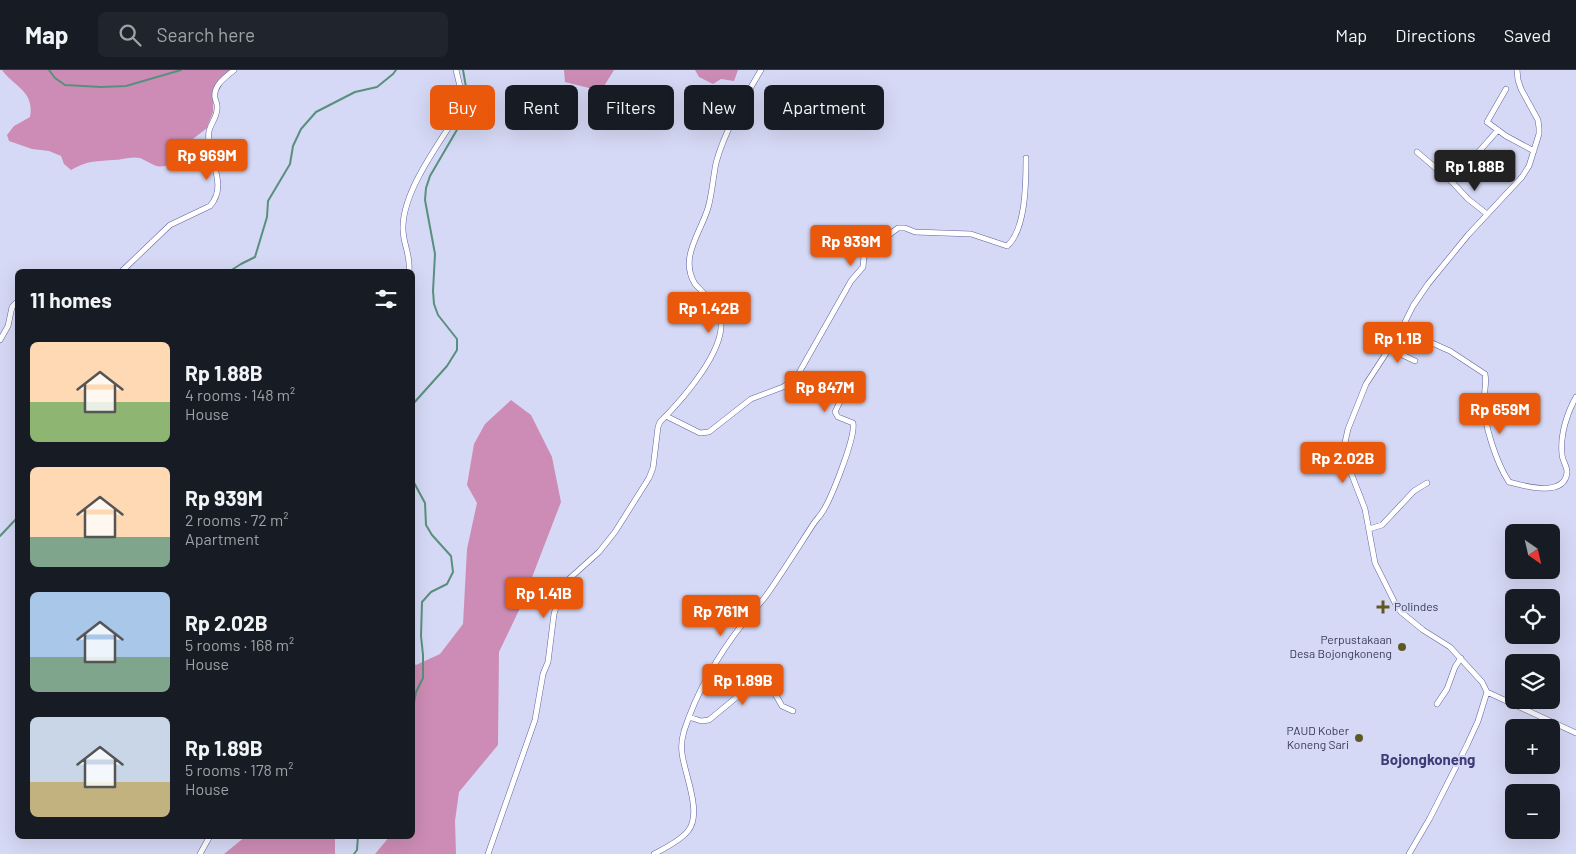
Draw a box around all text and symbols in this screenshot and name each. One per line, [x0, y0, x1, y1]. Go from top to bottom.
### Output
search box [98, 12, 448, 57]
text: Map [25, 20, 68, 49]
icon: search [116, 21, 144, 49]
text: Search here [156, 23, 255, 46]
text: Map [1335, 24, 1367, 46]
text: Directions [1395, 24, 1476, 46]
text: Saved [1504, 24, 1551, 46]
chip: Buy [430, 85, 495, 130]
chip: Rent [505, 85, 578, 130]
chip: Filters [588, 85, 674, 130]
chip: New [684, 85, 754, 130]
chip: Apartment [764, 85, 884, 130]
pin: Rp 969M [161, 138, 253, 181]
text: Rp 969M [177, 145, 237, 164]
pin: Rp 1.88B [1423, 150, 1527, 192]
text: Rp 1.88B [1445, 156, 1505, 175]
pin: Rp 939M [805, 224, 897, 267]
text: Rp 939M [821, 231, 881, 250]
icon: filters [372, 285, 400, 313]
text: 11 homes [30, 287, 112, 312]
pin: Rp 1.42B [657, 292, 761, 334]
text: Rp 1.42B [679, 298, 739, 317]
pin: Rp 1.1B [1352, 322, 1444, 364]
text: Rp 1.1B [1374, 328, 1422, 347]
text: Rp 1.88B [185, 360, 263, 385]
icon: home [70, 362, 130, 422]
pin: Rp 847M [779, 370, 871, 413]
text: Rp 847M [796, 377, 854, 396]
text: 4 rooms · 148 m² [185, 385, 295, 404]
pin: Rp 659M [1454, 392, 1546, 435]
text: Rp 659M [1470, 399, 1530, 418]
text: House [185, 404, 229, 423]
pin: Rp 2.02B [1291, 442, 1395, 484]
text: Rp 2.02B [1312, 448, 1374, 467]
text: Rp 939M [185, 485, 263, 510]
icon: home [70, 487, 130, 547]
text: 2 rooms · 72 m² [185, 510, 288, 529]
north arrow [1505, 524, 1560, 579]
map controls [1505, 524, 1560, 839]
text: Apartment [185, 529, 260, 548]
pin: Rp 1.41B [492, 576, 596, 619]
text: Rp 1.41B [516, 583, 572, 602]
button: locate [1505, 589, 1560, 644]
pin: Rp 761M [675, 594, 767, 637]
place label: Polindes [1394, 599, 1438, 613]
marker: Polindes [1376, 600, 1390, 614]
text: Rp 761M [693, 601, 749, 620]
text: Rp 2.02B [185, 610, 268, 635]
icon: home [70, 612, 130, 672]
place label: Perpustakaan Desa Bojongkoneng [1290, 632, 1392, 660]
text: 5 rooms · 168 m² [185, 635, 294, 654]
marker: Perpustakaan Desa Bojongkoneng [1396, 641, 1408, 653]
text: House [185, 654, 229, 673]
button: layers [1505, 654, 1560, 709]
pin: Rp 1.89B [691, 664, 795, 706]
text: Rp 1.89B [713, 670, 773, 689]
button: + [1505, 719, 1560, 774]
place label: PAUD Kober Koneng Sari [1286, 723, 1350, 751]
marker: PAUD Kober Koneng Sari [1353, 732, 1365, 744]
text: Rp 1.89B [185, 735, 263, 760]
icon: home [70, 737, 130, 797]
district label: Bojongkoneng [1381, 750, 1475, 768]
text: 5 rooms · 178 m² [185, 760, 293, 779]
text: House [185, 779, 229, 798]
button: − [1505, 784, 1560, 839]

